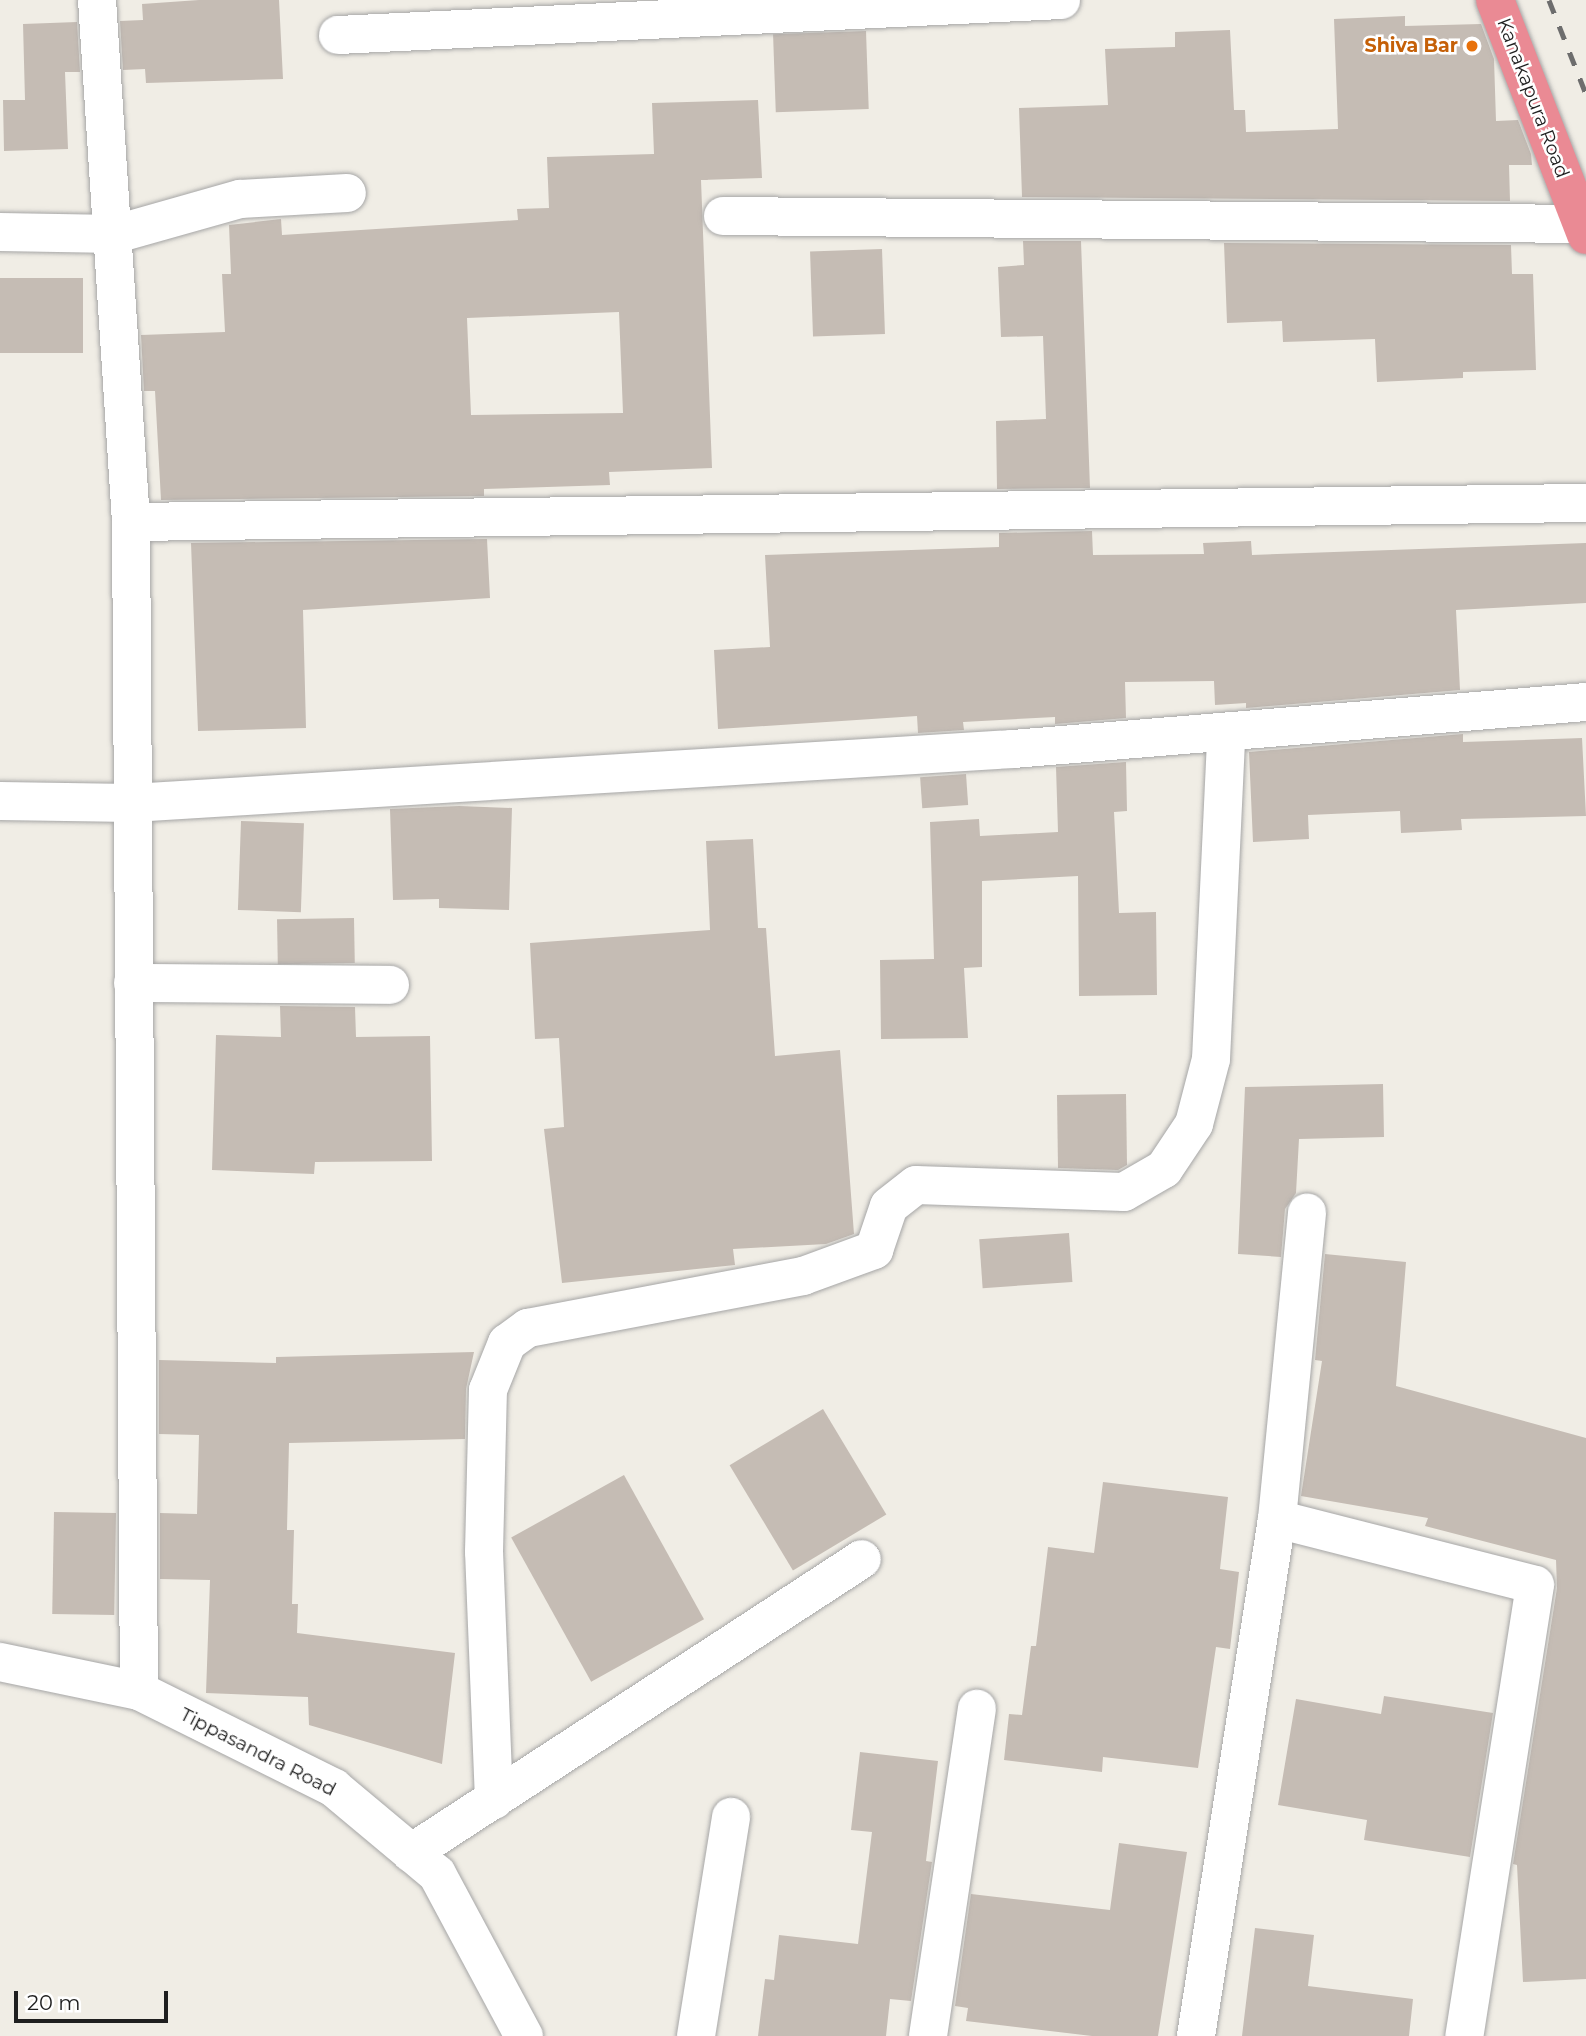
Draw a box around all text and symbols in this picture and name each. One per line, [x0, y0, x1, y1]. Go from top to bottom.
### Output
street label: Kanakapura Road [1492, 15, 1574, 181]
place label: Shiva Bar [1365, 35, 1458, 57]
marker: Shiva Bar [1464, 38, 1480, 54]
street label: Tippasandra Road [176, 1703, 340, 1801]
scale bar [18, 1976, 172, 2020]
text: 20 m [27, 1990, 81, 2015]

